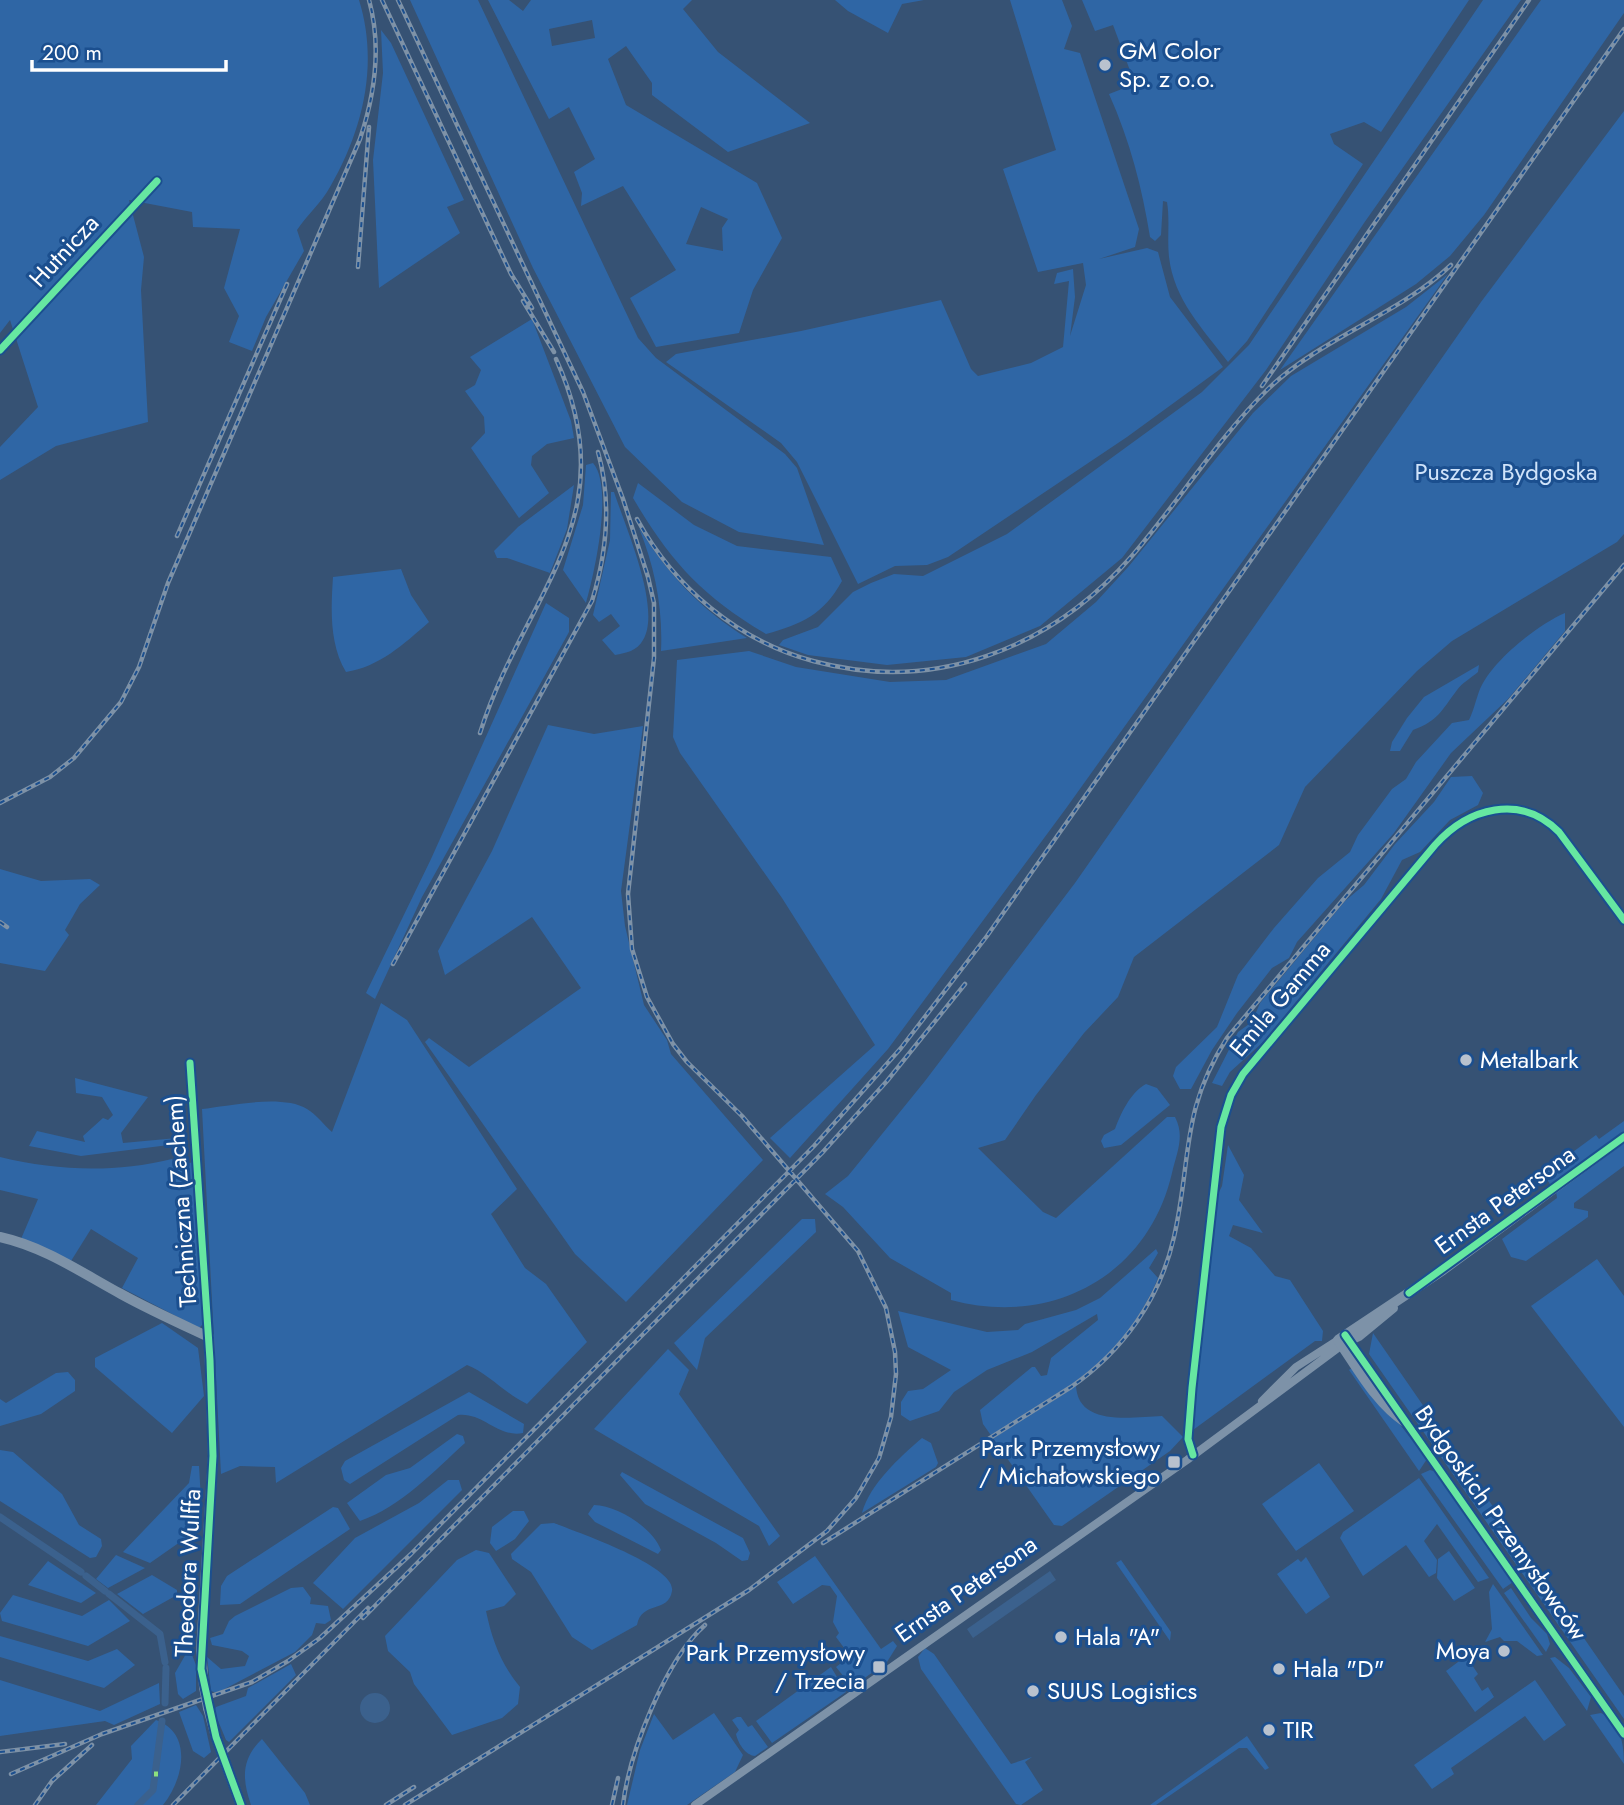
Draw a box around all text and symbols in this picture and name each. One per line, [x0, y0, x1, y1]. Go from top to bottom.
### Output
scale bar [32, 28, 226, 72]
place label: GM Color Sp. z o.o. [1119, 33, 1221, 96]
text: 200 m [42, 38, 102, 68]
marker: GM Color Sp. z o.o. [1097, 57, 1113, 73]
street label: Hutnicza [21, 206, 107, 295]
park label: Puszcza Bydgoska [1414, 454, 1598, 489]
street label: Emila Gamma [1221, 933, 1339, 1064]
place label: Metalbark [1480, 1042, 1579, 1077]
marker: Metalbark [1458, 1052, 1474, 1068]
street label: Techniczna (Zachem) [156, 1094, 205, 1308]
street label: Ernsta Petersona [1427, 1137, 1582, 1263]
street label: Bydgoskich Przemysłowców [1407, 1398, 1597, 1648]
place label: Park Przemysłowy / Michałowskiego [979, 1430, 1160, 1493]
marker: Park Przemysłowy / Michałowskiego [1166, 1454, 1182, 1470]
street label: Theodora Wulffa [166, 1488, 209, 1658]
street label: Ernsta Petersona [888, 1527, 1044, 1651]
place label: Hala "A" [1075, 1619, 1160, 1654]
marker: Hala "A" [1053, 1629, 1069, 1645]
place label: Moya [1436, 1633, 1490, 1668]
place label: Park Przemysłowy / Trzecia [686, 1635, 865, 1698]
marker: Moya [1496, 1643, 1512, 1659]
place label: Hala "D" [1293, 1651, 1385, 1686]
marker: Park Przemysłowy / Trzecia [871, 1659, 887, 1675]
marker: Hala "D" [1271, 1661, 1287, 1677]
place label: SUUS Logistics [1047, 1673, 1197, 1708]
marker: SUUS Logistics [1025, 1683, 1041, 1699]
place label: TIR [1283, 1712, 1314, 1747]
marker: TIR [1261, 1722, 1277, 1738]

